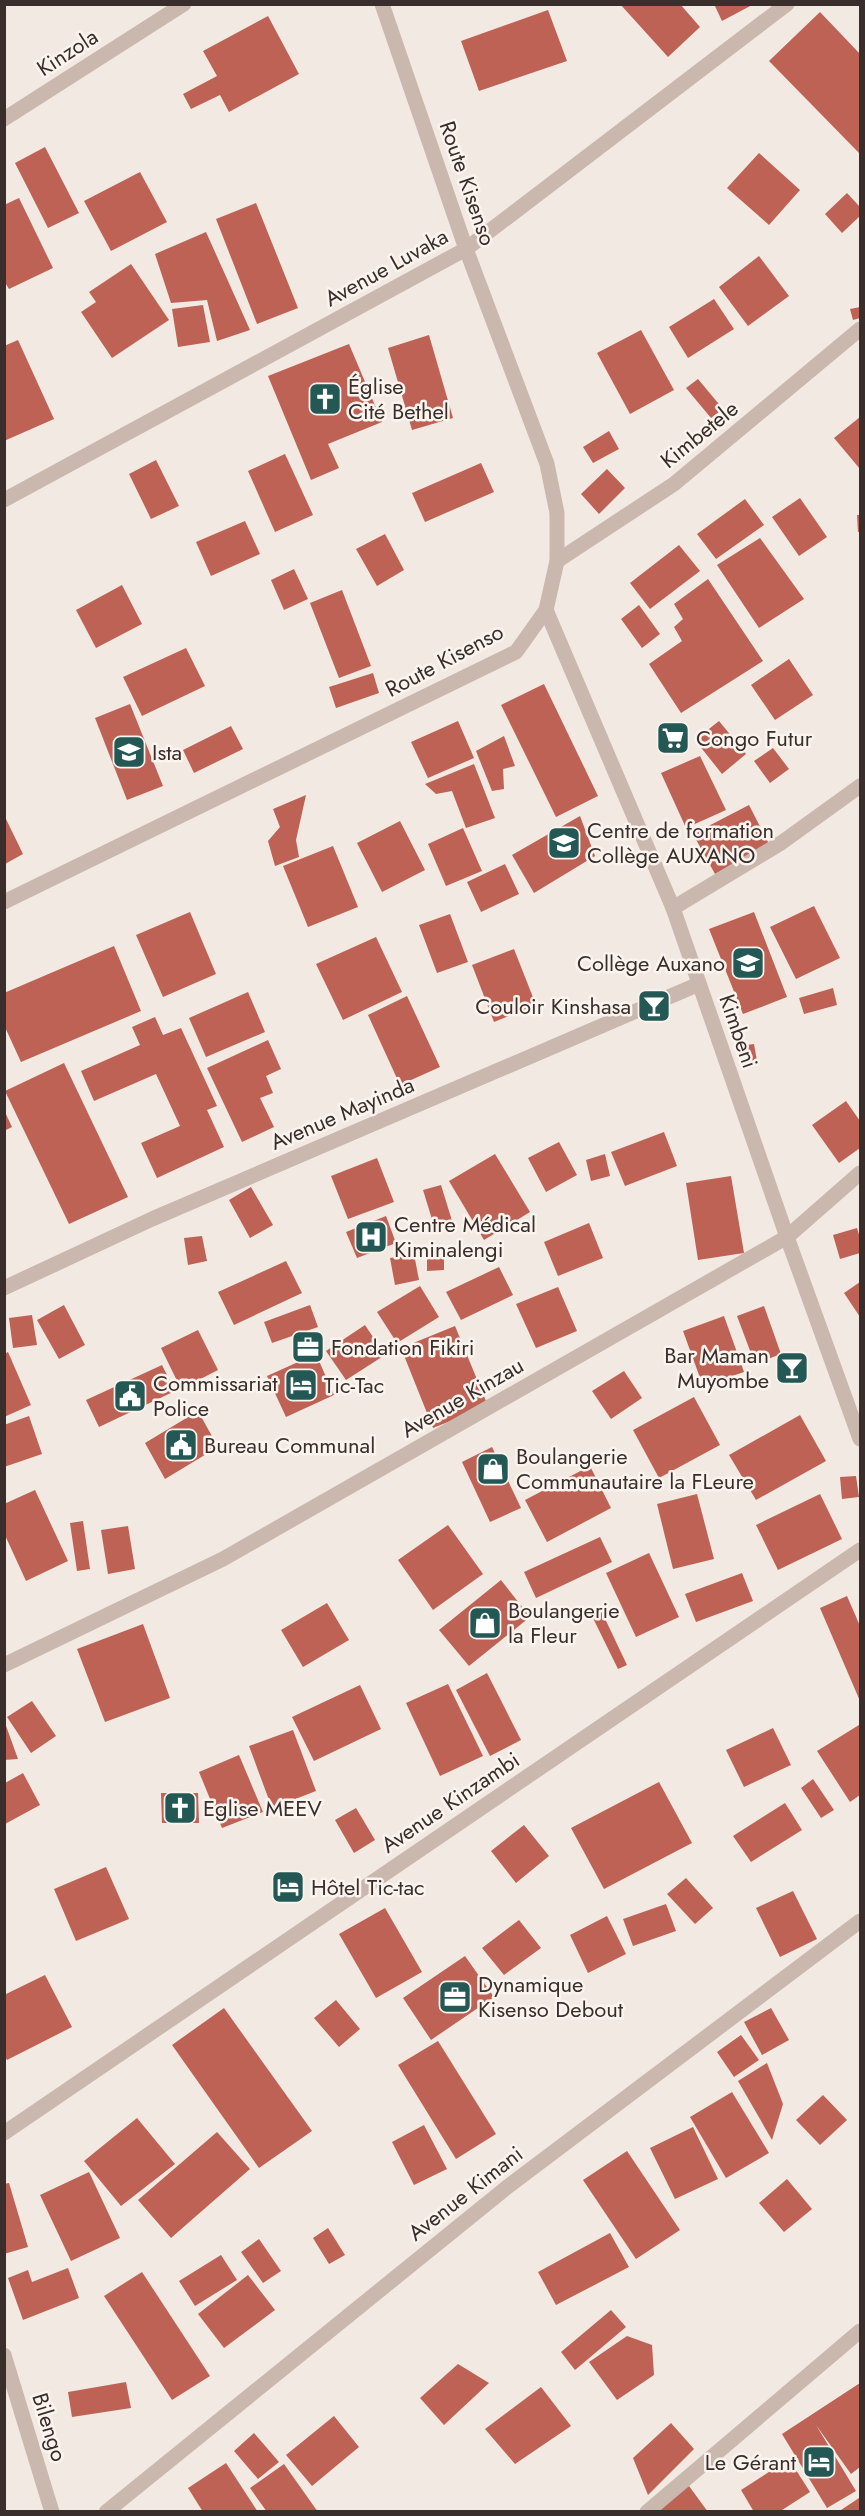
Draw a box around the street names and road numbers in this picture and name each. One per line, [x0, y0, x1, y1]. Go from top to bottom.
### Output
street label: Kinzola [30, 20, 104, 84]
street label: Route Kisenso [432, 116, 504, 250]
street label: Avenue Luvaka [318, 220, 454, 314]
street label: Kimbetele [653, 393, 745, 475]
street label: Route Kisenso [379, 615, 509, 705]
street label: Kimbeni [711, 990, 767, 1072]
street label: Avenue Mayinda [265, 1068, 419, 1158]
street label: Avenue Kinzau [395, 1349, 529, 1445]
street label: Avenue Kinzambi [374, 1744, 526, 1860]
street label: Avenue Kimani [401, 2138, 529, 2248]
street label: Bilengo [24, 2389, 76, 2465]

